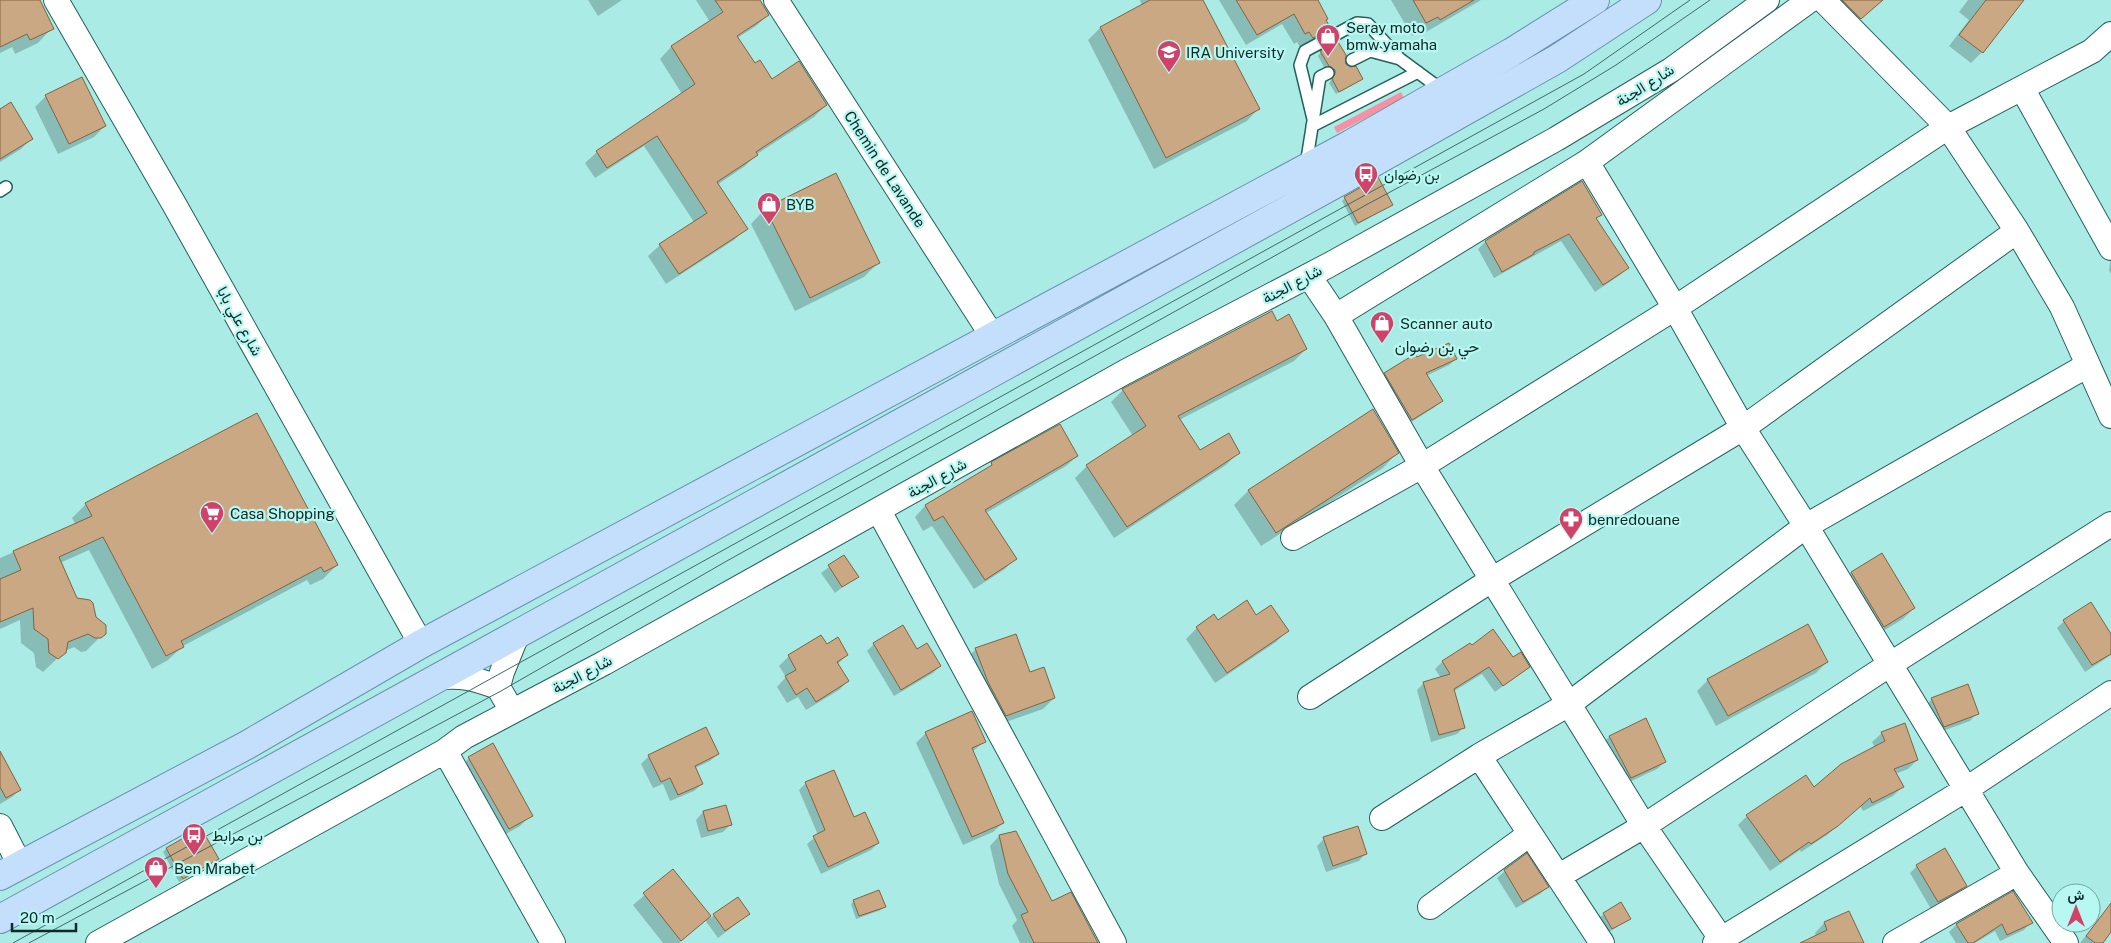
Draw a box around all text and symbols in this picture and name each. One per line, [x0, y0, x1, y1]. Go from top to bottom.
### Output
place label: Seray moto bmw yamaha [1346, 19, 1437, 53]
shop icon: Seray moto bmw yamaha [1315, 23, 1341, 57]
school or university icon: IRA University [1156, 39, 1182, 73]
place label: IRA University [1186, 44, 1285, 61]
street label: شارع الجنة [1613, 61, 1679, 112]
street label: Chemin de Lavande [841, 108, 929, 230]
bus stop icon: بن رضوان [1353, 161, 1379, 195]
place label: بن رضوان [1384, 166, 1440, 185]
shop icon: BYB [756, 191, 782, 225]
place label: BYB [786, 196, 815, 213]
street label: شارع الجنة [1259, 261, 1326, 309]
street label: شارع علي بابا [210, 283, 266, 361]
shop icon: Scanner auto [1369, 310, 1395, 344]
place label: Scanner auto [1400, 315, 1493, 332]
district label: حي بن رضوان [1395, 337, 1479, 360]
street label: شارع الجنة [905, 455, 971, 504]
supermarket icon: Casa Shopping [199, 500, 225, 534]
place label: Casa Shopping [230, 505, 335, 522]
pharmacy icon: benredouane [1558, 506, 1584, 540]
place label: benredouane [1588, 511, 1680, 528]
street label: شارع الجنة [549, 651, 616, 699]
bus stop icon: بن مرابط [181, 822, 207, 856]
place label: بن مرابط [212, 827, 263, 846]
shop icon: Ben Mrabet [143, 855, 169, 889]
place label: Ben Mrabet [174, 860, 255, 877]
north arrow [2051, 883, 2101, 933]
text: ش [2068, 887, 2085, 904]
scale bar [12, 900, 76, 932]
text: 20 m [20, 909, 55, 926]

